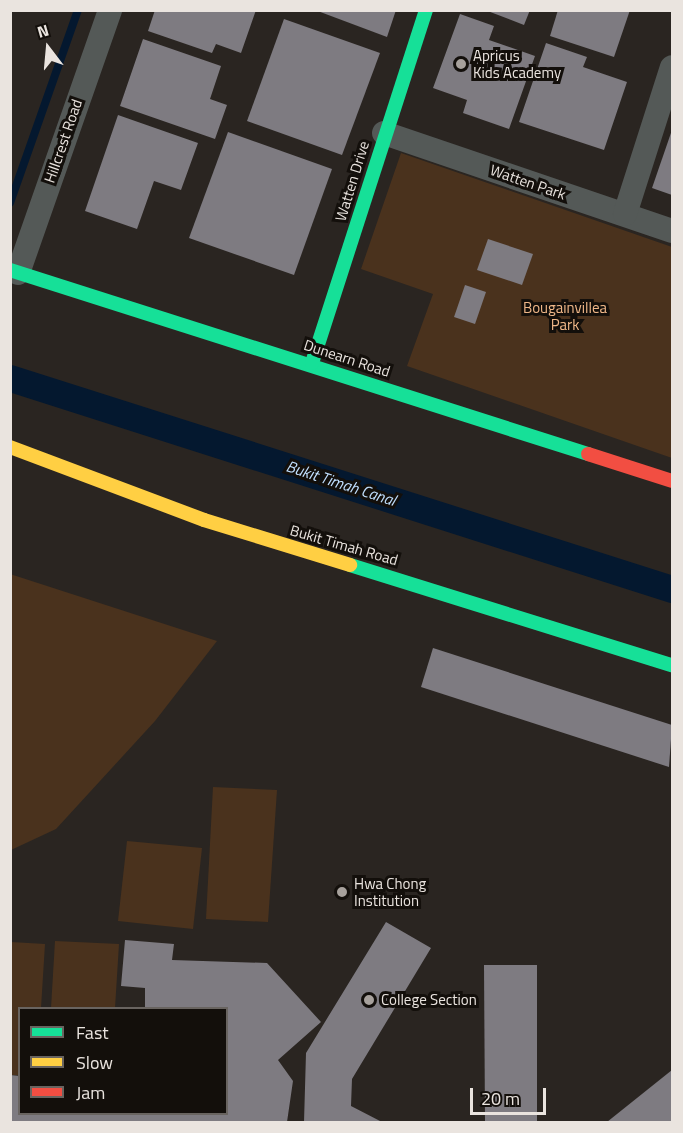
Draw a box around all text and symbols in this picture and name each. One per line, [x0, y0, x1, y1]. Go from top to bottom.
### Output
north arrow [18, 18, 78, 78]
text: N [34, 18, 52, 44]
place label: Apricus Kids Academy [473, 46, 561, 81]
marker: Apricus Kids Academy [454, 57, 468, 71]
street label: Hillcrest Road [40, 97, 86, 185]
street label: Watten Drive [331, 139, 373, 223]
street label: Watten Park [488, 161, 568, 203]
park label: Bougainvillea Park [523, 298, 607, 333]
street label: Dunearn Road [302, 336, 392, 380]
water label: Bukit Timah Canal [284, 456, 398, 510]
street label: Bukit Timah Road [288, 521, 400, 569]
place label: Hwa Chong Institution [354, 874, 426, 909]
marker: Hwa Chong Institution [335, 885, 349, 899]
place label: College Section [381, 991, 477, 1009]
marker: College Section [362, 993, 376, 1007]
legend [18, 1007, 228, 1115]
text: Fast [76, 1019, 109, 1046]
text: Slow [76, 1049, 113, 1076]
scale bar [473, 1076, 550, 1114]
text: Jam [76, 1079, 105, 1106]
text: 20 m [481, 1085, 520, 1112]

